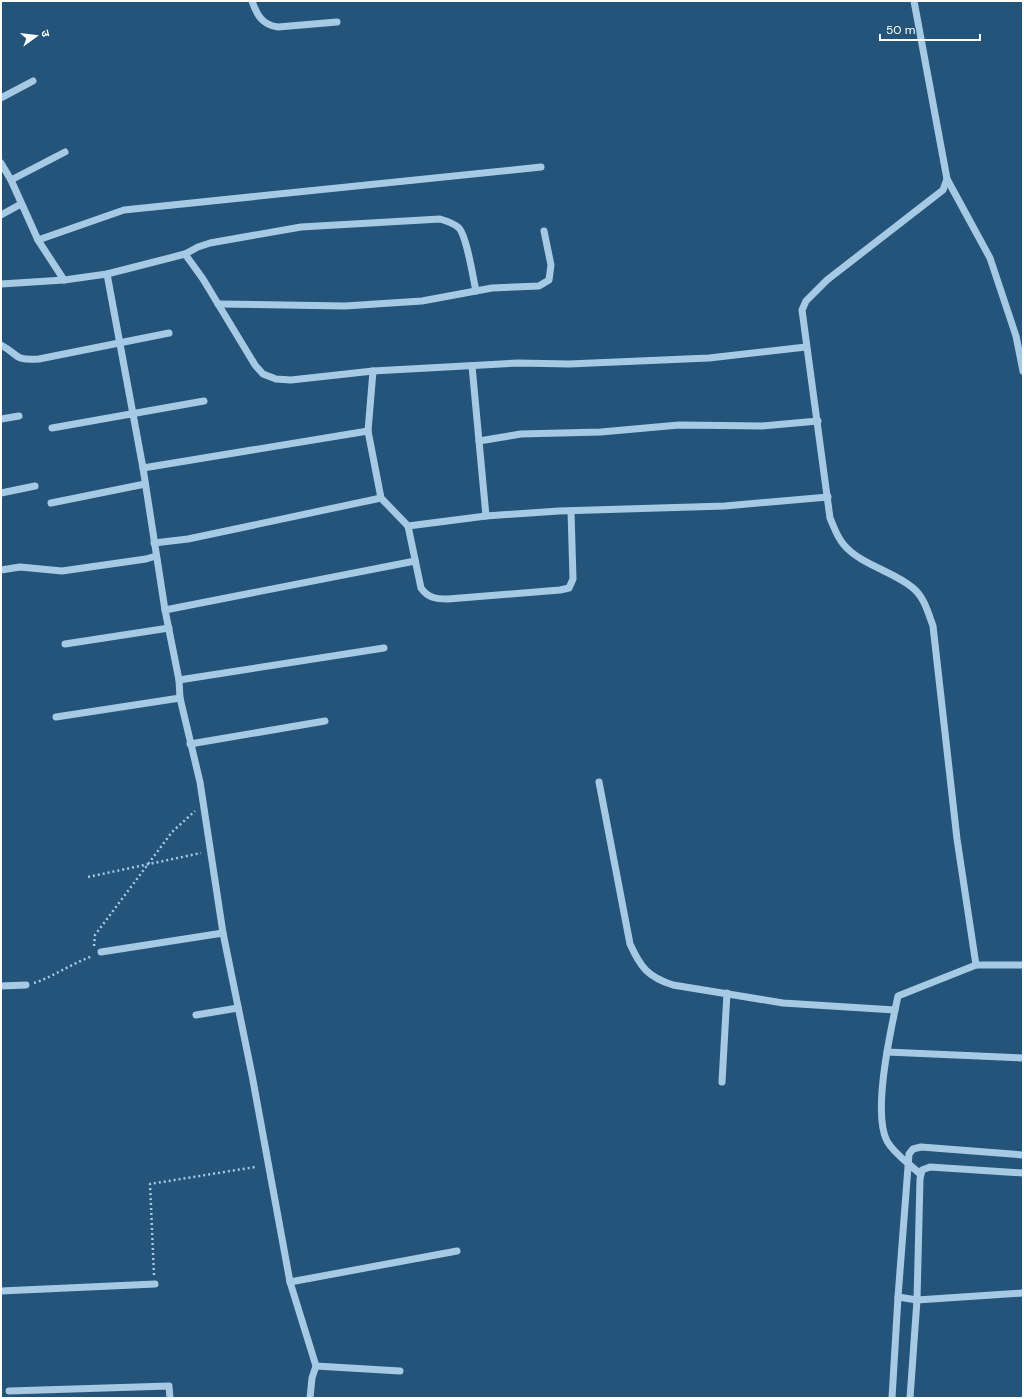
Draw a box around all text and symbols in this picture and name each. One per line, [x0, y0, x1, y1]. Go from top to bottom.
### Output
north arrow [16, 16, 56, 56]
scale bar [880, 16, 980, 42]
text: 50 m [886, 22, 915, 38]
text: उ [38, 28, 53, 39]

